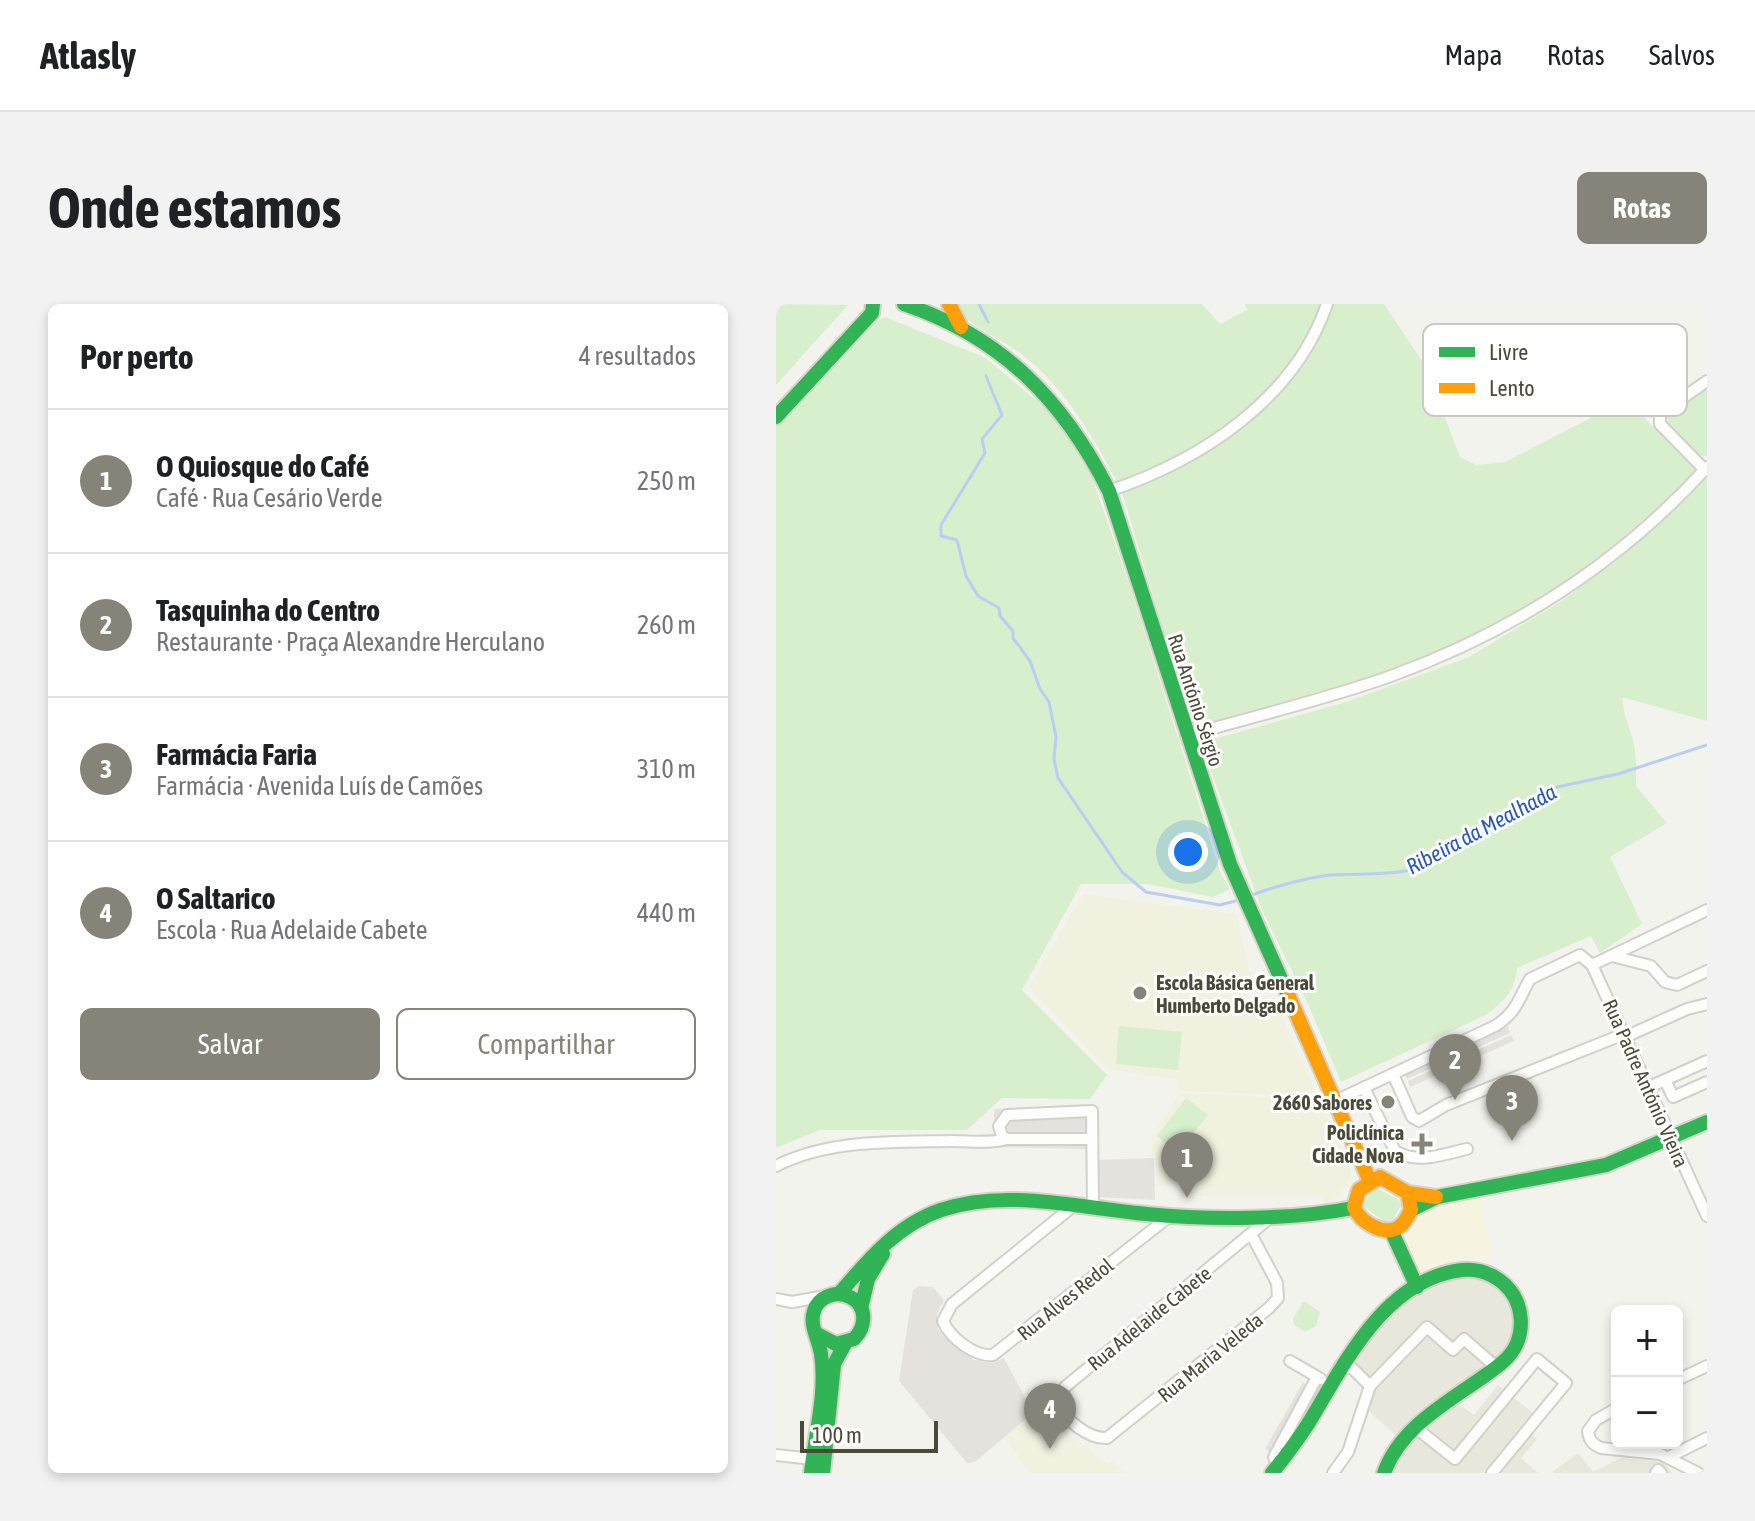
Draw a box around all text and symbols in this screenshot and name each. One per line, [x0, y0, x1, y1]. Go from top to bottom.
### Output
text: Atlasly [40, 34, 136, 77]
text: Mapa [1445, 39, 1503, 71]
text: Rotas [1547, 39, 1605, 71]
text: Salvos [1649, 39, 1715, 71]
button: Rotas [1577, 172, 1707, 244]
text: Onde estamos [48, 176, 341, 240]
legend [1423, 324, 1687, 416]
text: Por perto [80, 337, 194, 376]
text: Livre [1489, 339, 1528, 365]
text: 4 resultados [579, 341, 696, 371]
text: Lento [1489, 375, 1535, 401]
text: O Quiosque do Café [156, 449, 369, 483]
text: 1 [100, 466, 112, 496]
text: 250 m [637, 466, 696, 496]
text: Café · Rua Cesário Verde [156, 483, 382, 513]
text: Tasquinha do Centro [156, 593, 380, 627]
text: 2 [100, 610, 112, 640]
text: 260 m [637, 610, 696, 640]
text: Restaurante · Praça Alexandre Herculano [156, 627, 545, 657]
street label: Rua António Sérgio [1164, 631, 1228, 769]
text: Farmácia Faria [156, 737, 317, 771]
text: 3 [100, 754, 112, 784]
text: 310 m [637, 754, 696, 784]
text: Farmácia · Avenida Luís de Camões [156, 771, 483, 801]
water label: Ribeira da Mealhada [1402, 779, 1560, 879]
your location [1168, 832, 1208, 872]
text: O Saltarico [156, 881, 276, 915]
text: 4 [100, 898, 112, 928]
text: 440 m [637, 898, 696, 928]
text: Escola · Rua Adelaide Cabete [156, 915, 427, 945]
place label: Escola Básica General Humberto Delgado [1156, 971, 1315, 1017]
marker: Escola Básica General Humberto Delgado [1131, 984, 1149, 1002]
street label: Rua Padre António Vieira [1599, 995, 1693, 1171]
button: Salvar [80, 1008, 380, 1080]
button: Compartilhar [396, 1008, 696, 1080]
pin: 2 [1429, 1034, 1481, 1100]
pin: 3 [1486, 1075, 1538, 1141]
place label: 2660 Sabores [1273, 1091, 1372, 1114]
marker: 2660 Sabores [1379, 1093, 1397, 1111]
place label: Policlínica Cidade Nova [1312, 1121, 1404, 1167]
pin: 1 [1161, 1132, 1213, 1198]
marker: Policlínica Cidade Nova [1411, 1133, 1433, 1155]
street label: Rua Alves Redol [1012, 1253, 1118, 1345]
street label: Rua Adelaide Cabete [1083, 1261, 1215, 1375]
map controls [1611, 1305, 1683, 1449]
button: + [1611, 1305, 1683, 1377]
street label: Rua Maria Veleda [1153, 1308, 1267, 1406]
button: − [1611, 1377, 1683, 1449]
pin: 4 [1024, 1383, 1076, 1449]
scale bar [800, 1417, 938, 1453]
text: 100 m [812, 1422, 862, 1448]

